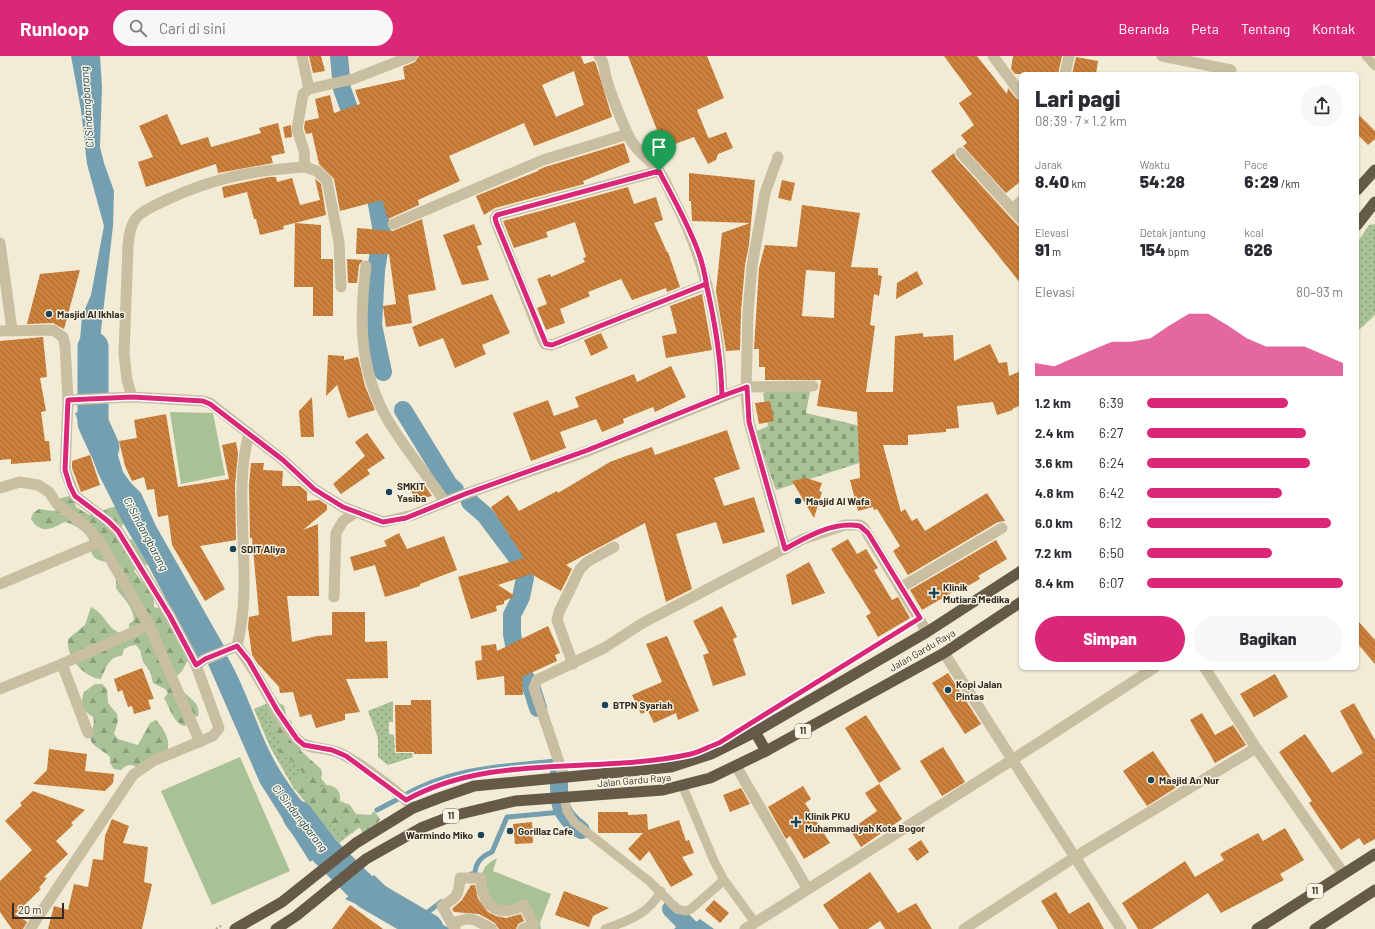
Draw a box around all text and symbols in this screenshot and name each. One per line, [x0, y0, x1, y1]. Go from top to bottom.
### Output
search box [113, 10, 393, 46]
text: Runloop [20, 17, 89, 40]
icon: search [127, 17, 149, 39]
text: Cari di sini [159, 19, 226, 37]
text: Beranda [1119, 20, 1169, 37]
text: Peta [1191, 20, 1219, 37]
text: Tentang [1241, 20, 1290, 37]
text: Kontak [1312, 20, 1355, 37]
water label: Ci Sindangbarang [77, 66, 96, 148]
text: Lari pagi [1035, 85, 1120, 111]
button: share [1301, 85, 1343, 127]
text: 08:39 · 7 × 1.2 km [1035, 113, 1127, 129]
pin [642, 130, 676, 171]
icon: arrive [648, 136, 670, 158]
text: Jarak [1035, 158, 1062, 171]
text: Waktu [1140, 158, 1170, 171]
text: Pace [1244, 158, 1268, 171]
text: 8.40 [1035, 171, 1069, 191]
text: 54:28 [1140, 171, 1185, 191]
text: 6:29 [1244, 171, 1279, 191]
text: km [1069, 177, 1086, 190]
text: /km [1279, 177, 1300, 190]
text: Elevasi [1035, 226, 1069, 239]
text: Detak jantung [1140, 226, 1206, 239]
text: kcal [1244, 226, 1264, 239]
text: 91 [1035, 239, 1050, 259]
text: 154 [1140, 239, 1166, 259]
text: 626 [1244, 239, 1273, 259]
text: m [1050, 245, 1061, 258]
text: bpm [1166, 245, 1189, 258]
text: Elevasi [1035, 284, 1075, 300]
text: 80–93 m [1296, 284, 1343, 300]
place label: Masjid Al Ikhlas [57, 308, 125, 320]
marker: Masjid Al Ikhlas [44, 309, 54, 319]
text: 1.2 km [1035, 395, 1071, 411]
text: 6:39 [1099, 395, 1124, 411]
text: 2.4 km [1035, 425, 1074, 441]
text: 6:27 [1099, 425, 1123, 441]
text: 3.6 km [1035, 455, 1073, 471]
text: 6:24 [1099, 455, 1124, 471]
place label: SMKIT Yasiba [397, 480, 426, 504]
text: 4.8 km [1035, 485, 1074, 501]
text: 6:42 [1099, 485, 1124, 501]
marker: SMKIT Yasiba [384, 487, 394, 497]
water label: Ci Sindangbarang [122, 495, 172, 573]
place label: Masjid Al Wafa [806, 495, 870, 507]
marker: Masjid Al Wafa [793, 496, 803, 506]
text: 6.0 km [1035, 515, 1073, 531]
text: 6:12 [1099, 515, 1122, 531]
place label: SDIT Aliya [241, 543, 285, 555]
marker: SDIT Aliya [228, 544, 238, 554]
text: 7.2 km [1035, 545, 1072, 561]
text: 6:50 [1099, 545, 1124, 561]
text: 8.4 km [1035, 575, 1074, 591]
text: 6:07 [1099, 575, 1124, 591]
place label: Klinik Mutiara Medika [943, 581, 1010, 605]
marker: Klinik Mutiara Medika [928, 587, 940, 599]
button: Simpan [1035, 616, 1185, 662]
button: Bagikan [1193, 616, 1343, 662]
street label: Jalan Gardu Raya [887, 626, 957, 674]
place label: Kopi Jalan Pintas [956, 678, 1002, 702]
marker: Kopi Jalan Pintas [943, 685, 953, 695]
place label: BTPN Syariah [613, 699, 673, 711]
marker: BTPN Syariah [600, 700, 610, 710]
road number: 11 [795, 724, 811, 738]
street label: Jalan Gardu Raya [597, 771, 671, 789]
place label: Masjid An Nur [1159, 774, 1219, 786]
marker: Masjid An Nur [1146, 775, 1156, 785]
water label: Ci Sindangbarang [270, 781, 331, 854]
road number: 11 [443, 809, 459, 823]
place label: Klinik PKU Muhammadiyah Kota Bogor [805, 810, 925, 834]
marker: Klinik PKU Muhammadiyah Kota Bogor [790, 816, 802, 828]
place label: Gorillaz Cafe [518, 825, 574, 837]
marker: Gorillaz Cafe [505, 826, 515, 836]
place label: Warmindo Miko [406, 829, 473, 841]
marker: Warmindo Miko [476, 830, 486, 840]
road number: 11 [1307, 884, 1323, 898]
scale bar [12, 901, 64, 920]
text: 20 m [18, 903, 41, 916]

